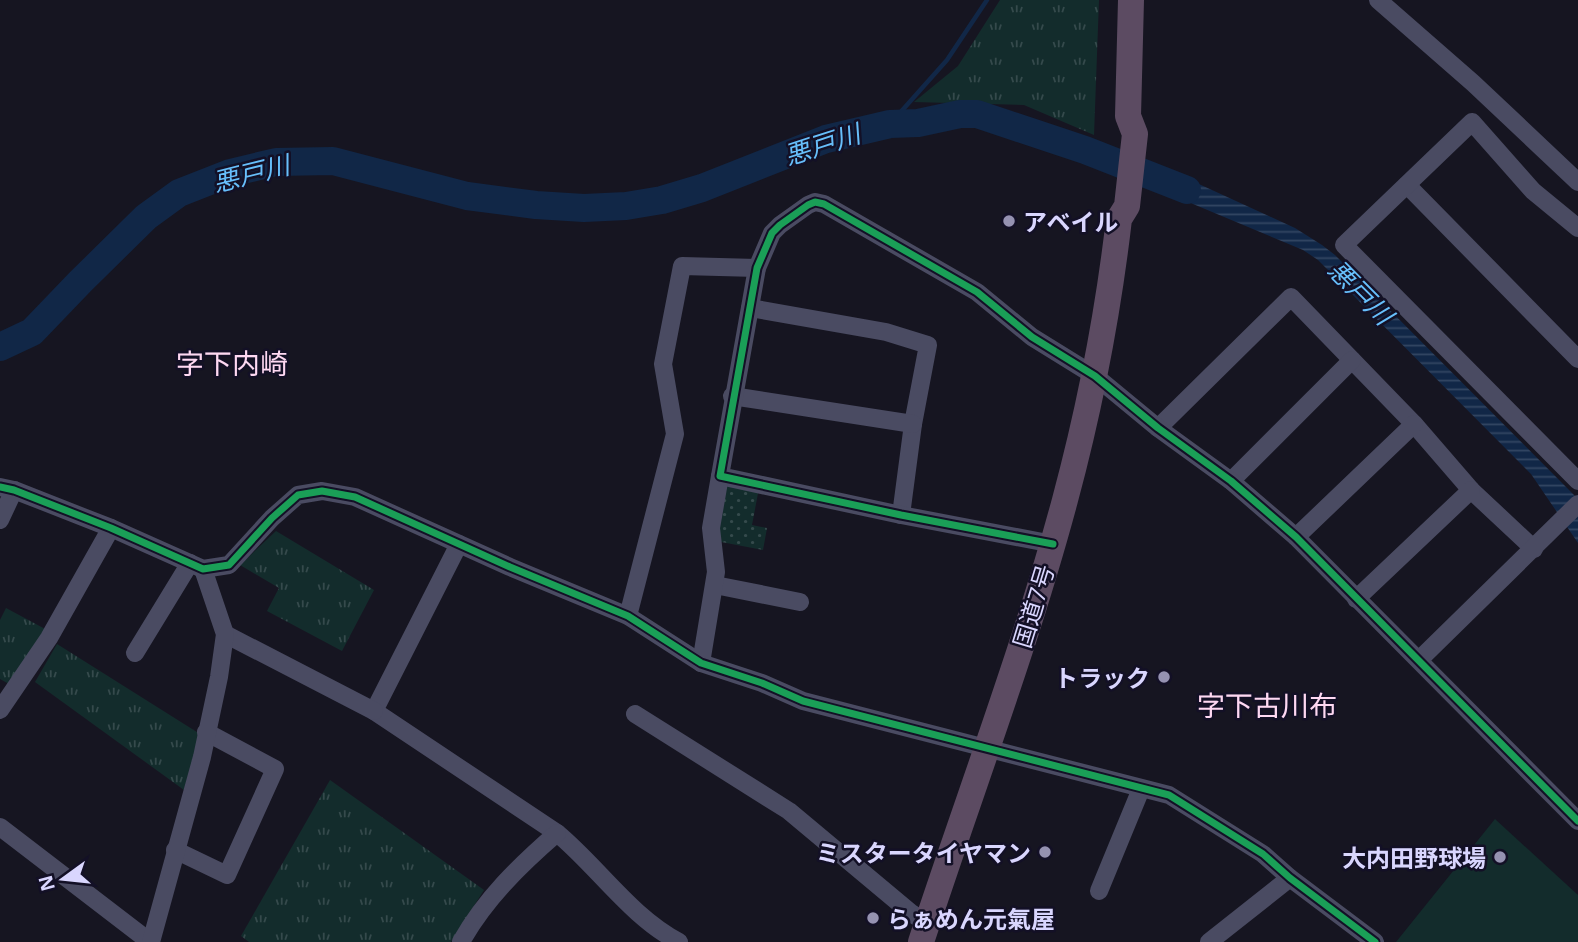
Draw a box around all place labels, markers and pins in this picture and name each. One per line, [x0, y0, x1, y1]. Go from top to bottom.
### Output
place label: アベイル [1023, 205, 1119, 238]
marker: アベイル [1001, 213, 1017, 229]
place label: トラック [1054, 661, 1150, 694]
marker: トラック [1156, 669, 1172, 685]
place label: ミスタータイヤマン [816, 836, 1031, 869]
place label: 大内田野球場 [1342, 841, 1486, 874]
marker: ミスタータイヤマン [1037, 844, 1053, 860]
marker: 大内田野球場 [1492, 849, 1508, 865]
place label: らぁめん元氣屋 [887, 902, 1055, 935]
marker: らぁめん元氣屋 [865, 910, 881, 926]

